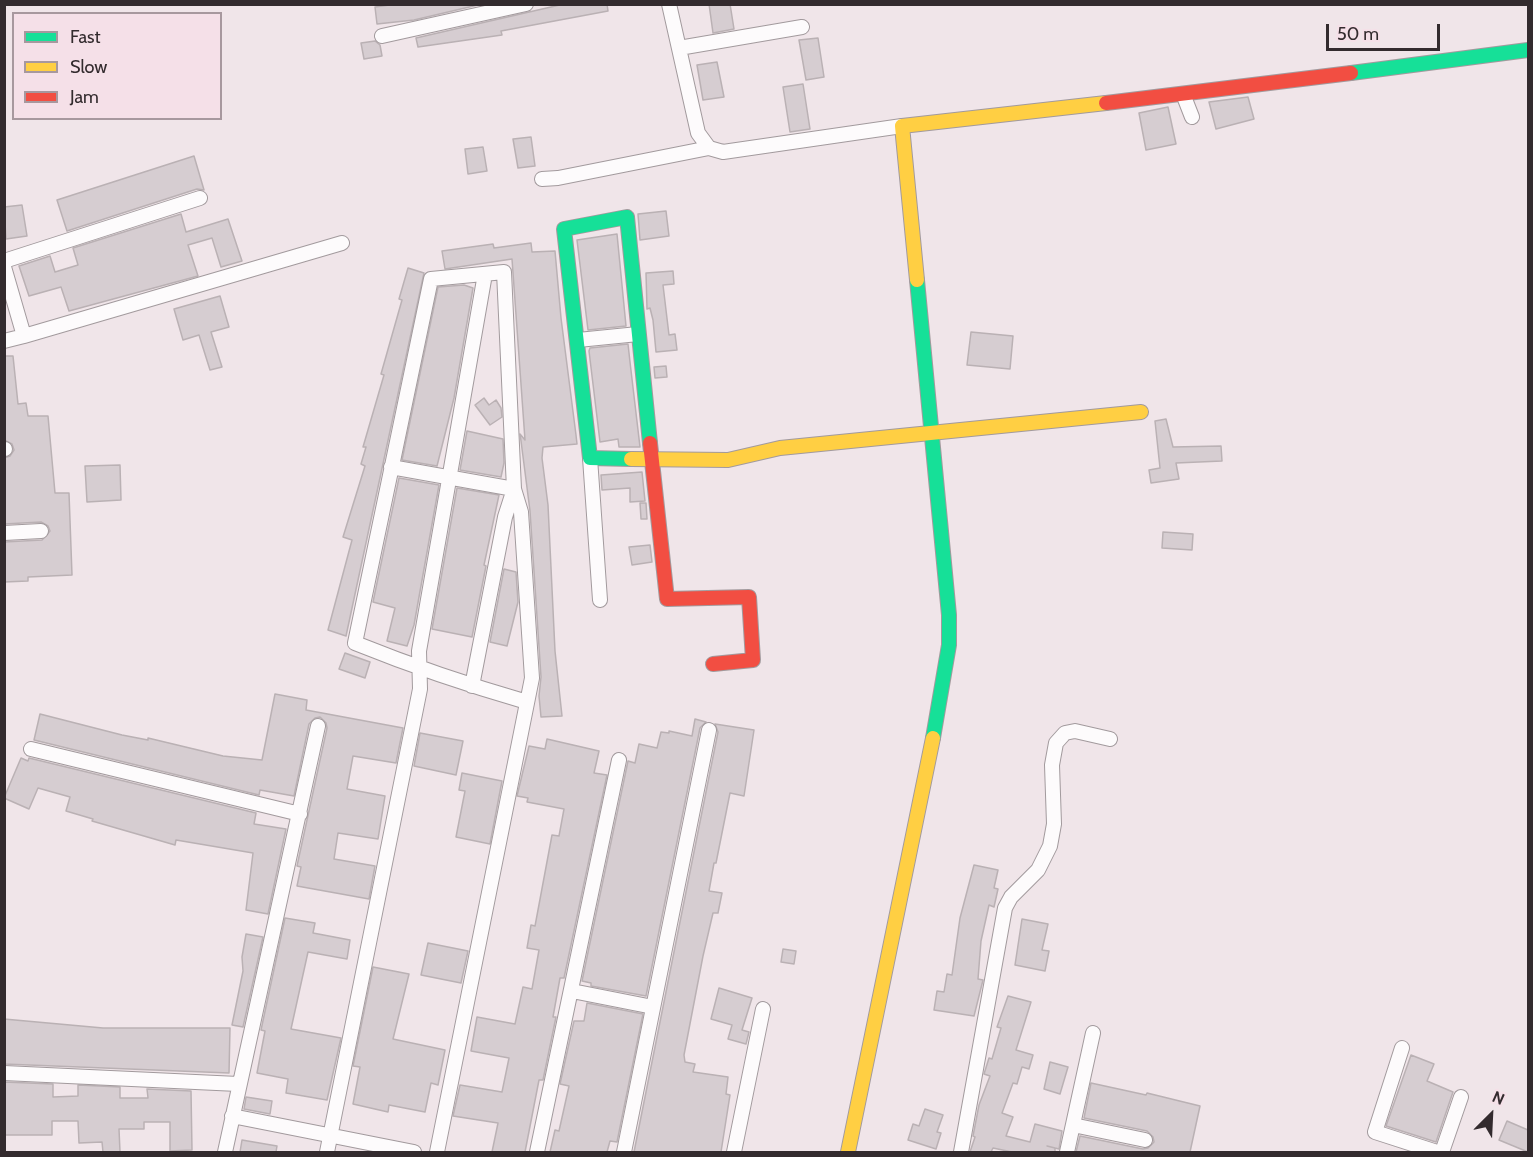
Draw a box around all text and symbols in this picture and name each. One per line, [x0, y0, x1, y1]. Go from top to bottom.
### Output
legend [12, 12, 222, 120]
scale bar [1329, 12, 1443, 50]
text: 50 m [1337, 23, 1379, 45]
text: Fast [70, 26, 101, 48]
text: Slow [70, 56, 107, 78]
text: Jam [70, 86, 99, 108]
north arrow [1461, 1085, 1521, 1145]
text: N [1489, 1087, 1508, 1109]

